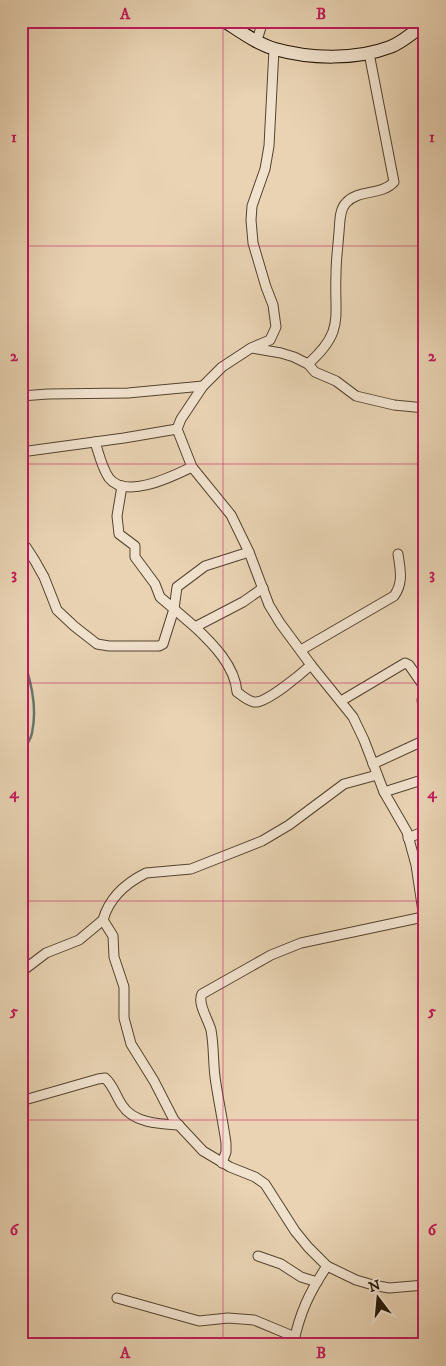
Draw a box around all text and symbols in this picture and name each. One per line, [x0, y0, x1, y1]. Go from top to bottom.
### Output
text: A [119, 4, 131, 24]
text: B [316, 4, 326, 24]
text: 1 [11, 127, 17, 147]
text: 1 [429, 127, 435, 147]
text: 2 [10, 346, 19, 366]
text: 2 [428, 346, 437, 366]
text: 3 [11, 564, 17, 584]
text: 3 [429, 564, 435, 584]
text: 4 [8, 783, 19, 803]
text: 4 [426, 783, 437, 803]
text: 5 [9, 1001, 18, 1021]
text: 5 [427, 1001, 436, 1021]
text: 6 [10, 1220, 20, 1240]
text: 6 [428, 1220, 438, 1240]
north arrow [354, 1274, 404, 1324]
text: N [367, 1276, 383, 1297]
text: A [119, 1343, 131, 1363]
text: B [316, 1343, 326, 1363]

